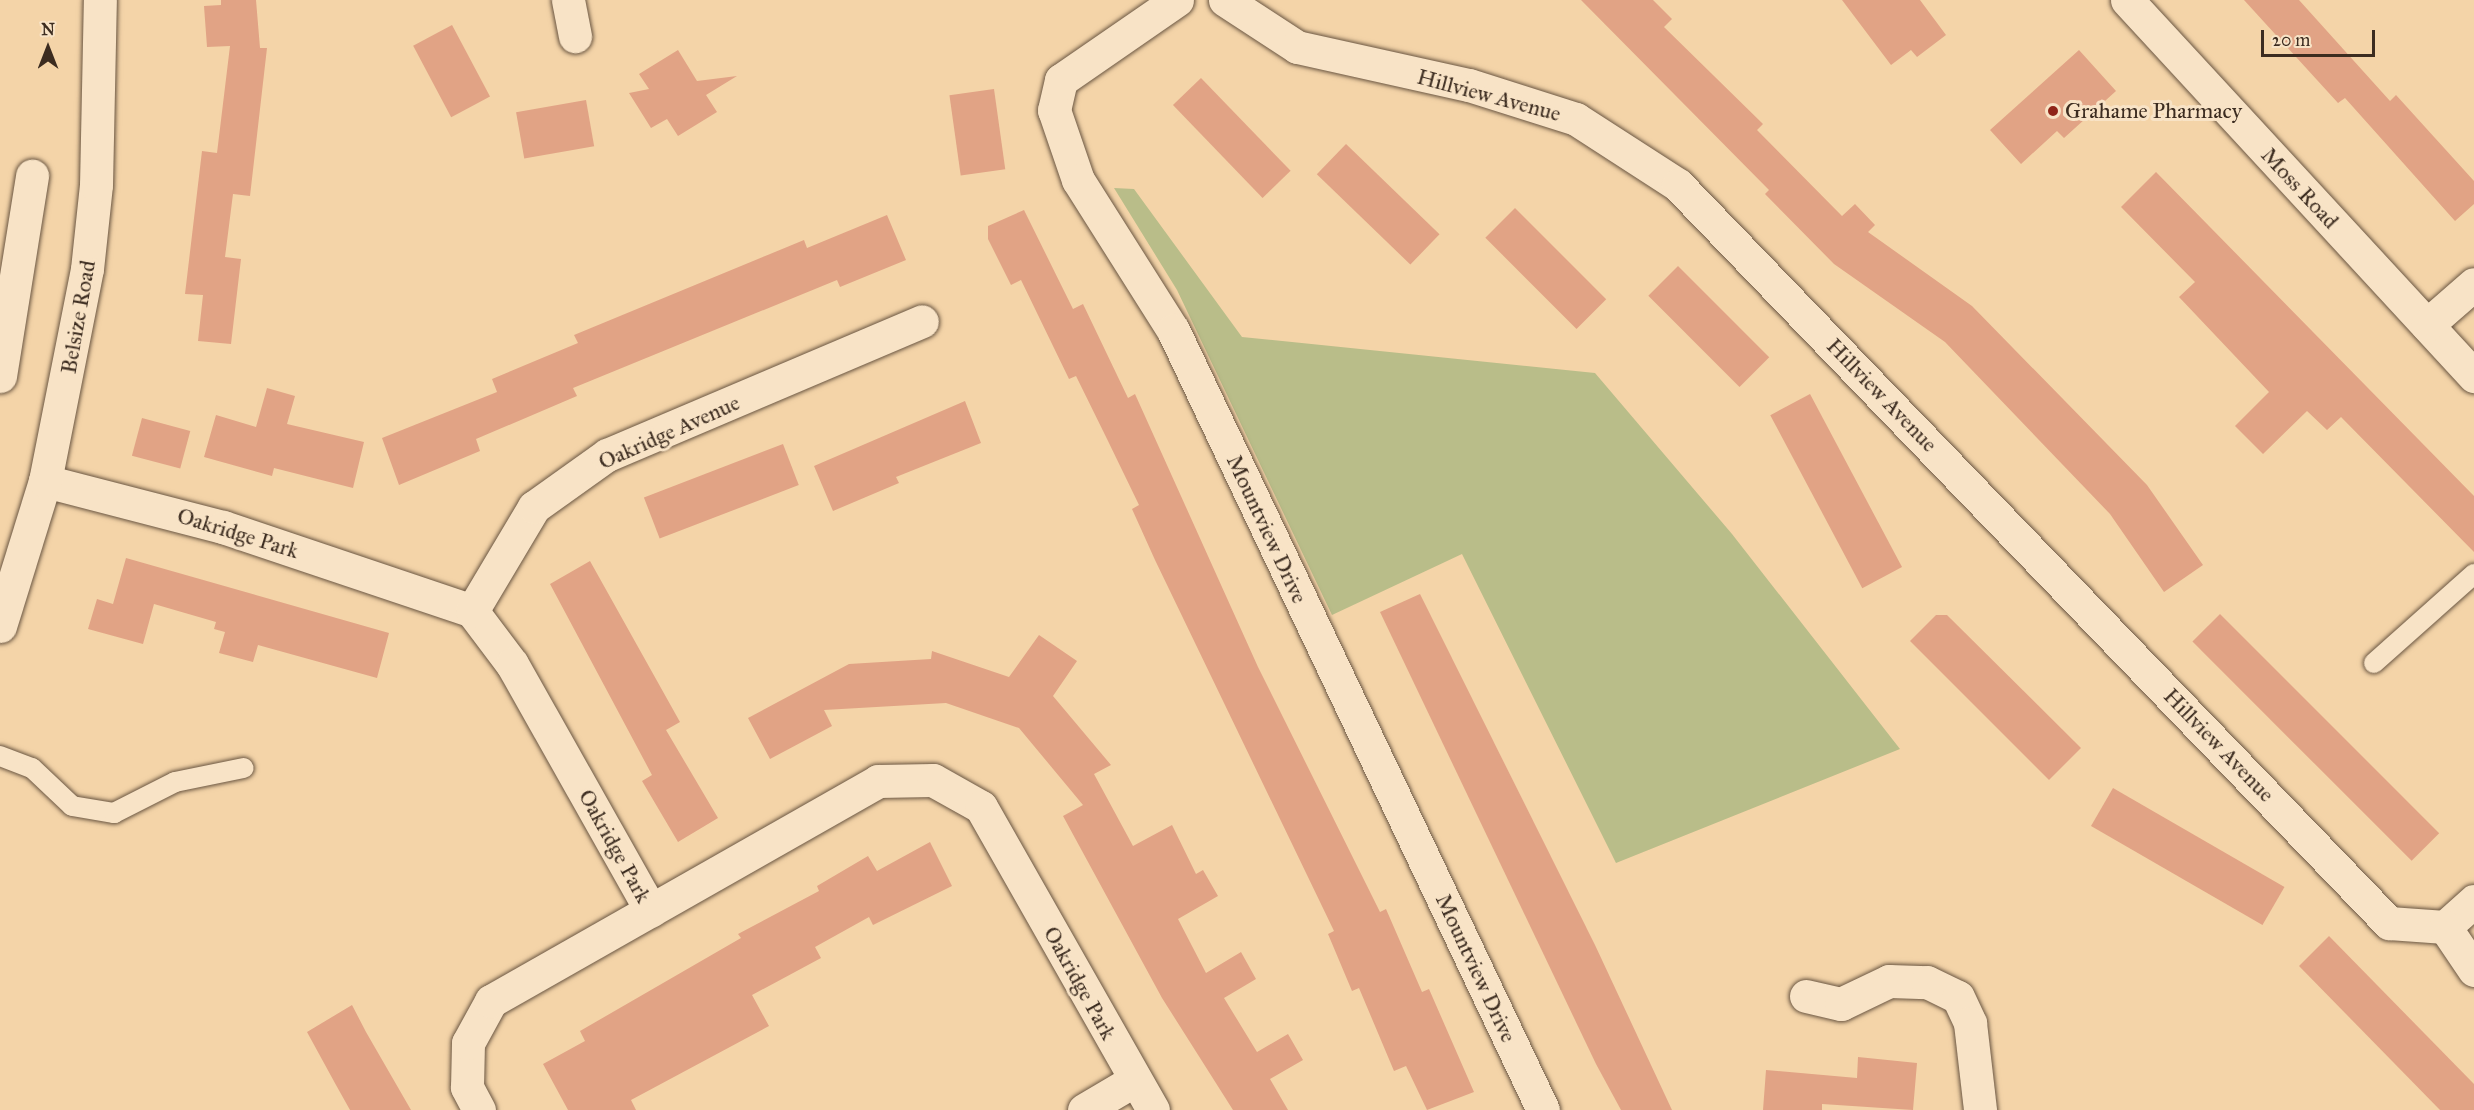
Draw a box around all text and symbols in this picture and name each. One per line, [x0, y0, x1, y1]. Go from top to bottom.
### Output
north arrow [18, 18, 78, 78]
scale bar [2264, 18, 2378, 56]
text: N [41, 20, 55, 39]
text: 20 m [2272, 29, 2310, 51]
street label: Hillview Avenue [1414, 63, 1564, 127]
place label: Grahame Pharmacy [2065, 98, 2242, 124]
marker: Grahame Pharmacy [2046, 104, 2060, 118]
street label: Moss Road [2256, 142, 2344, 234]
street label: Belsize Road [55, 258, 101, 376]
street label: Hillview Avenue [1821, 333, 1943, 457]
street label: Oakridge Avenue [594, 389, 744, 475]
street label: Mountview Drive [1221, 451, 1313, 607]
street label: Oakridge Park [174, 502, 302, 564]
street label: Hillview Avenue [2158, 683, 2280, 807]
street label: Oakridge Park [573, 785, 657, 907]
street label: Mountview Drive [1430, 890, 1522, 1046]
street label: Oakridge Park [1038, 922, 1122, 1044]

